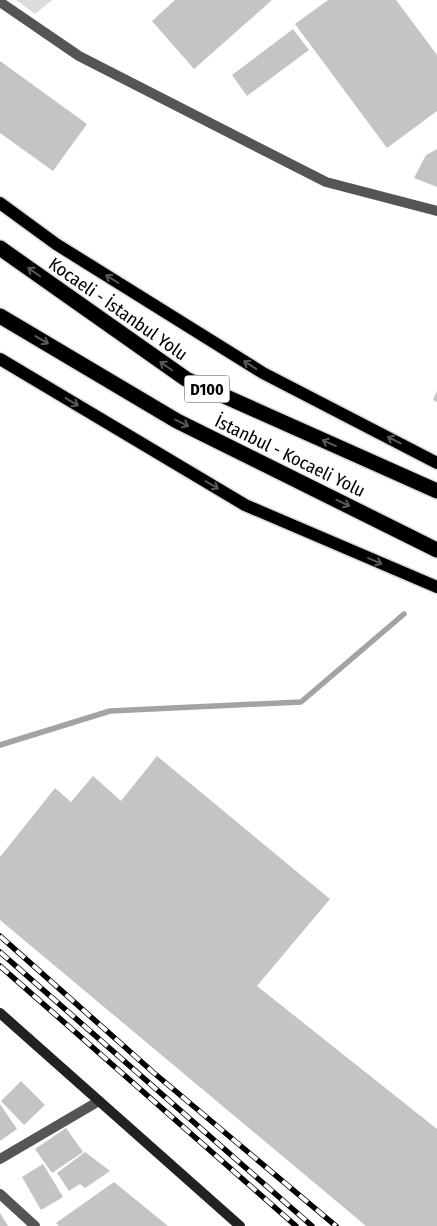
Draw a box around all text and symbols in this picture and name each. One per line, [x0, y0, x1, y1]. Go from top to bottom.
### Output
street label: Kocaeli - İstanbul Yolu [44, 253, 192, 365]
one-way arrow [27, 267, 41, 277]
one-way arrow [105, 273, 119, 284]
one-way arrow [34, 336, 48, 346]
one-way arrow [243, 359, 257, 369]
one-way arrow [160, 361, 174, 371]
road number: D100 [184, 376, 230, 402]
one-way arrow [64, 398, 78, 408]
street label: İstanbul - Kocaeli Yolu [211, 410, 369, 502]
one-way arrow [174, 419, 189, 428]
one-way arrow [386, 435, 401, 445]
one-way arrow [322, 438, 337, 448]
one-way arrow [204, 480, 219, 490]
one-way arrow [335, 499, 350, 508]
one-way arrow [367, 556, 382, 566]

